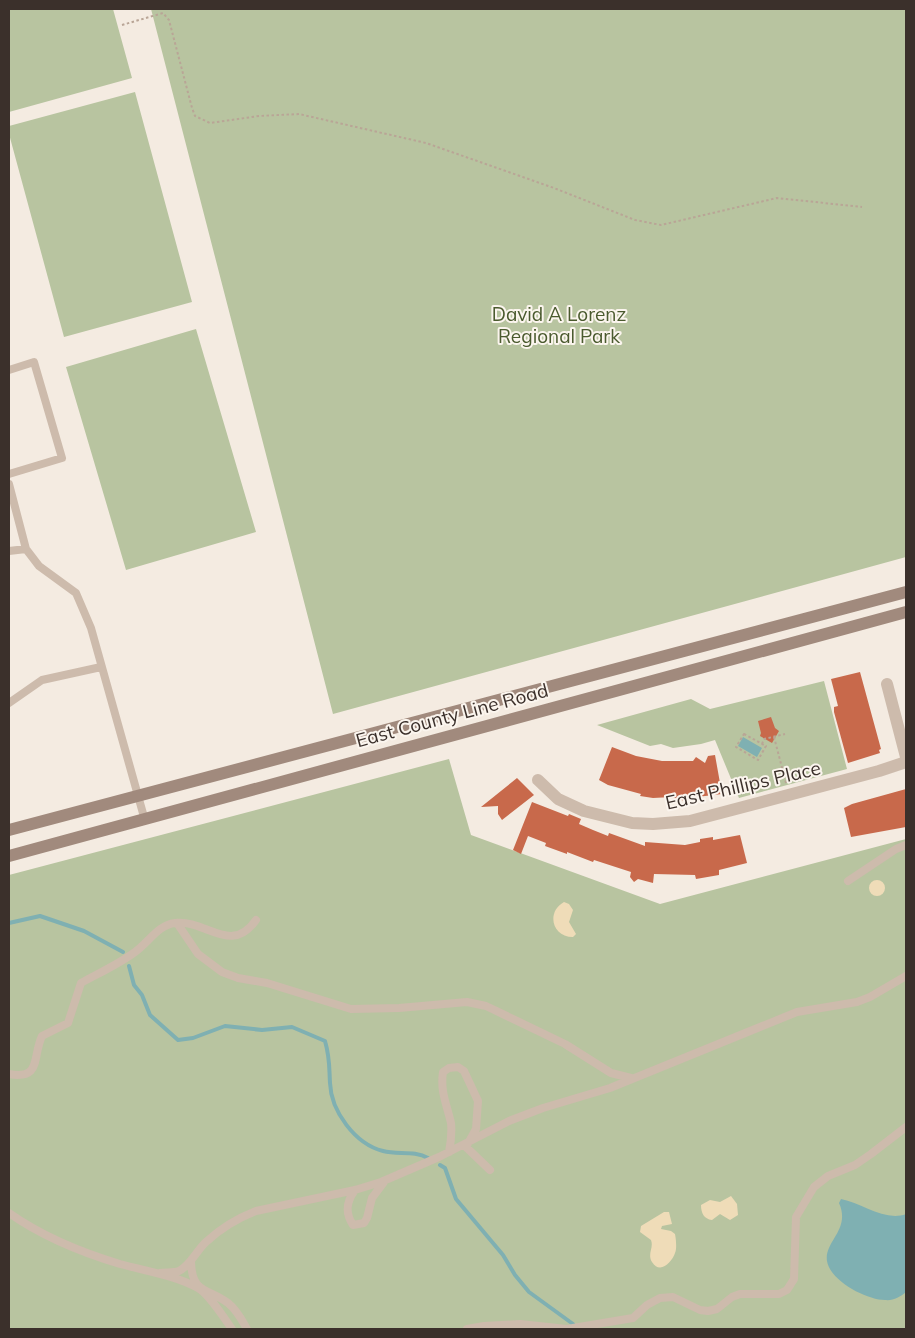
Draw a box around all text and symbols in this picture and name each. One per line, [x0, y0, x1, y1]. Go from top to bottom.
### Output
park label: David A Lorenz Regional Park [492, 302, 626, 348]
street label: East County Line Road [353, 678, 551, 752]
street label: East Phillips Place [663, 755, 823, 815]

